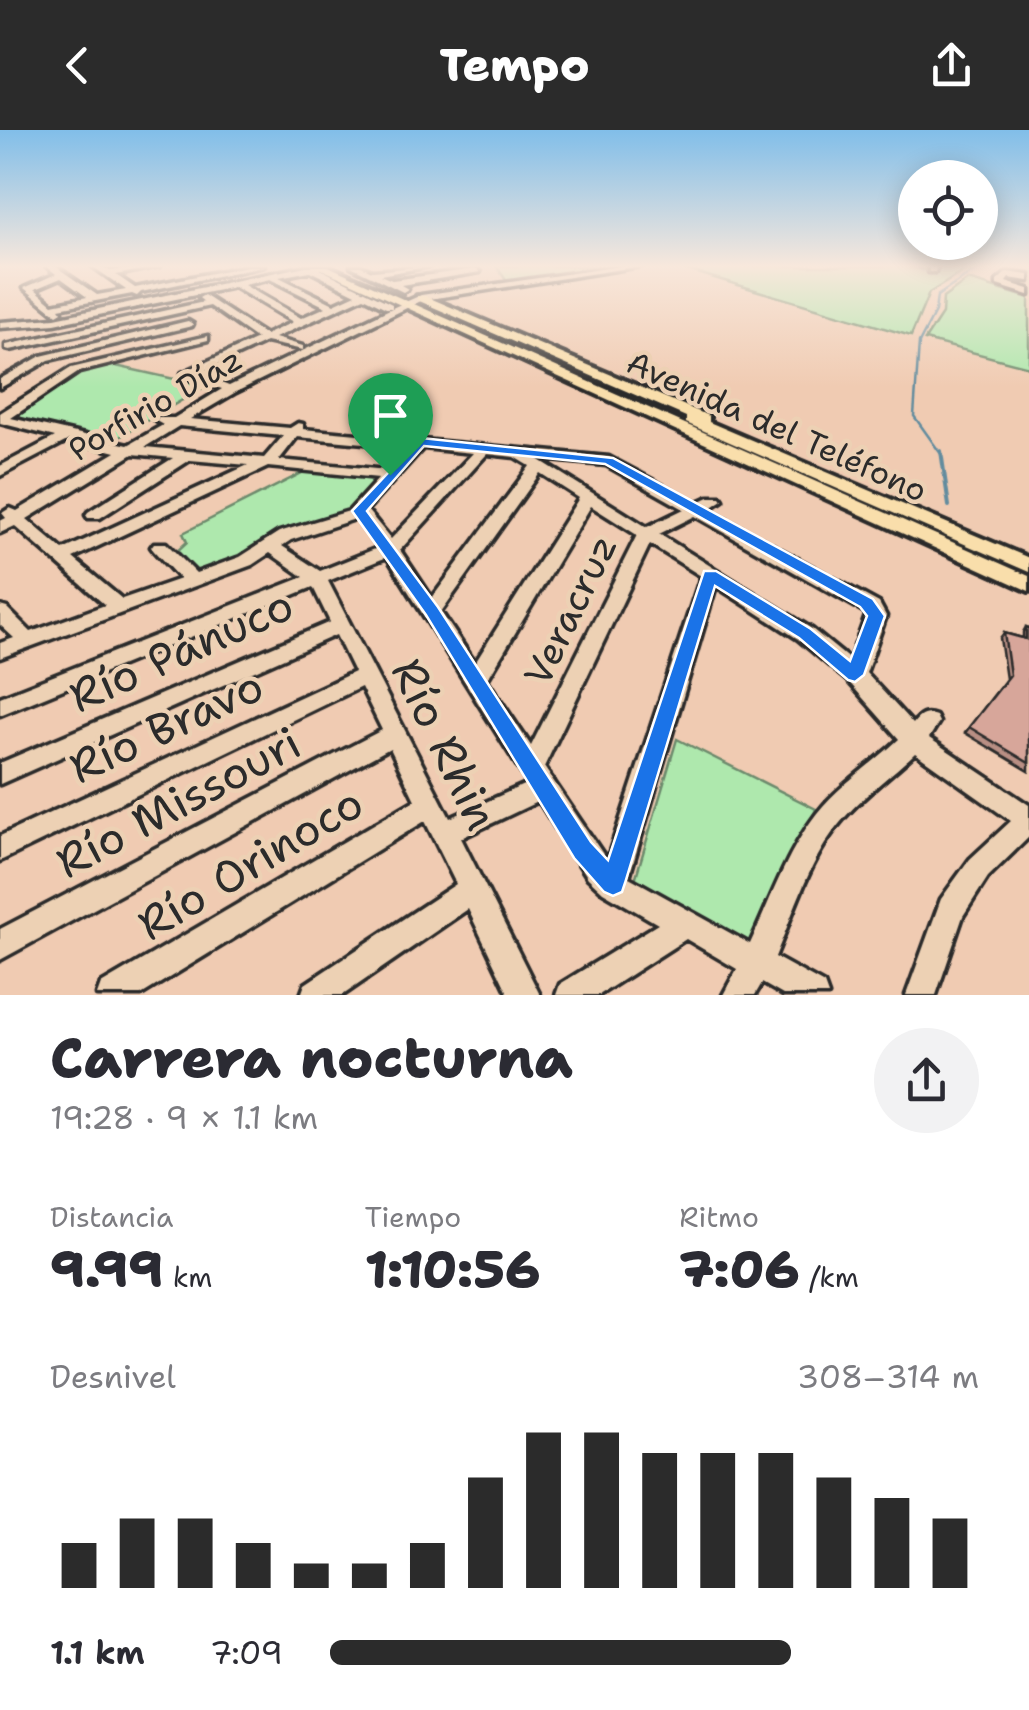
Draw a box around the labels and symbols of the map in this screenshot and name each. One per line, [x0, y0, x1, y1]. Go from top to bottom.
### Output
street label: Porfirio Díaz [60, 337, 250, 471]
street label: Avenida del Teléfono [620, 340, 934, 512]
pin [348, 373, 433, 476]
street label: Veracruz [512, 526, 628, 694]
street label: Río Pánuco [60, 574, 302, 726]
street label: Río Rhin [378, 648, 512, 840]
street label: Río Bravo [59, 655, 273, 797]
street label: Río Missouri [45, 712, 311, 892]
street label: Río Orinoco [126, 772, 374, 954]

